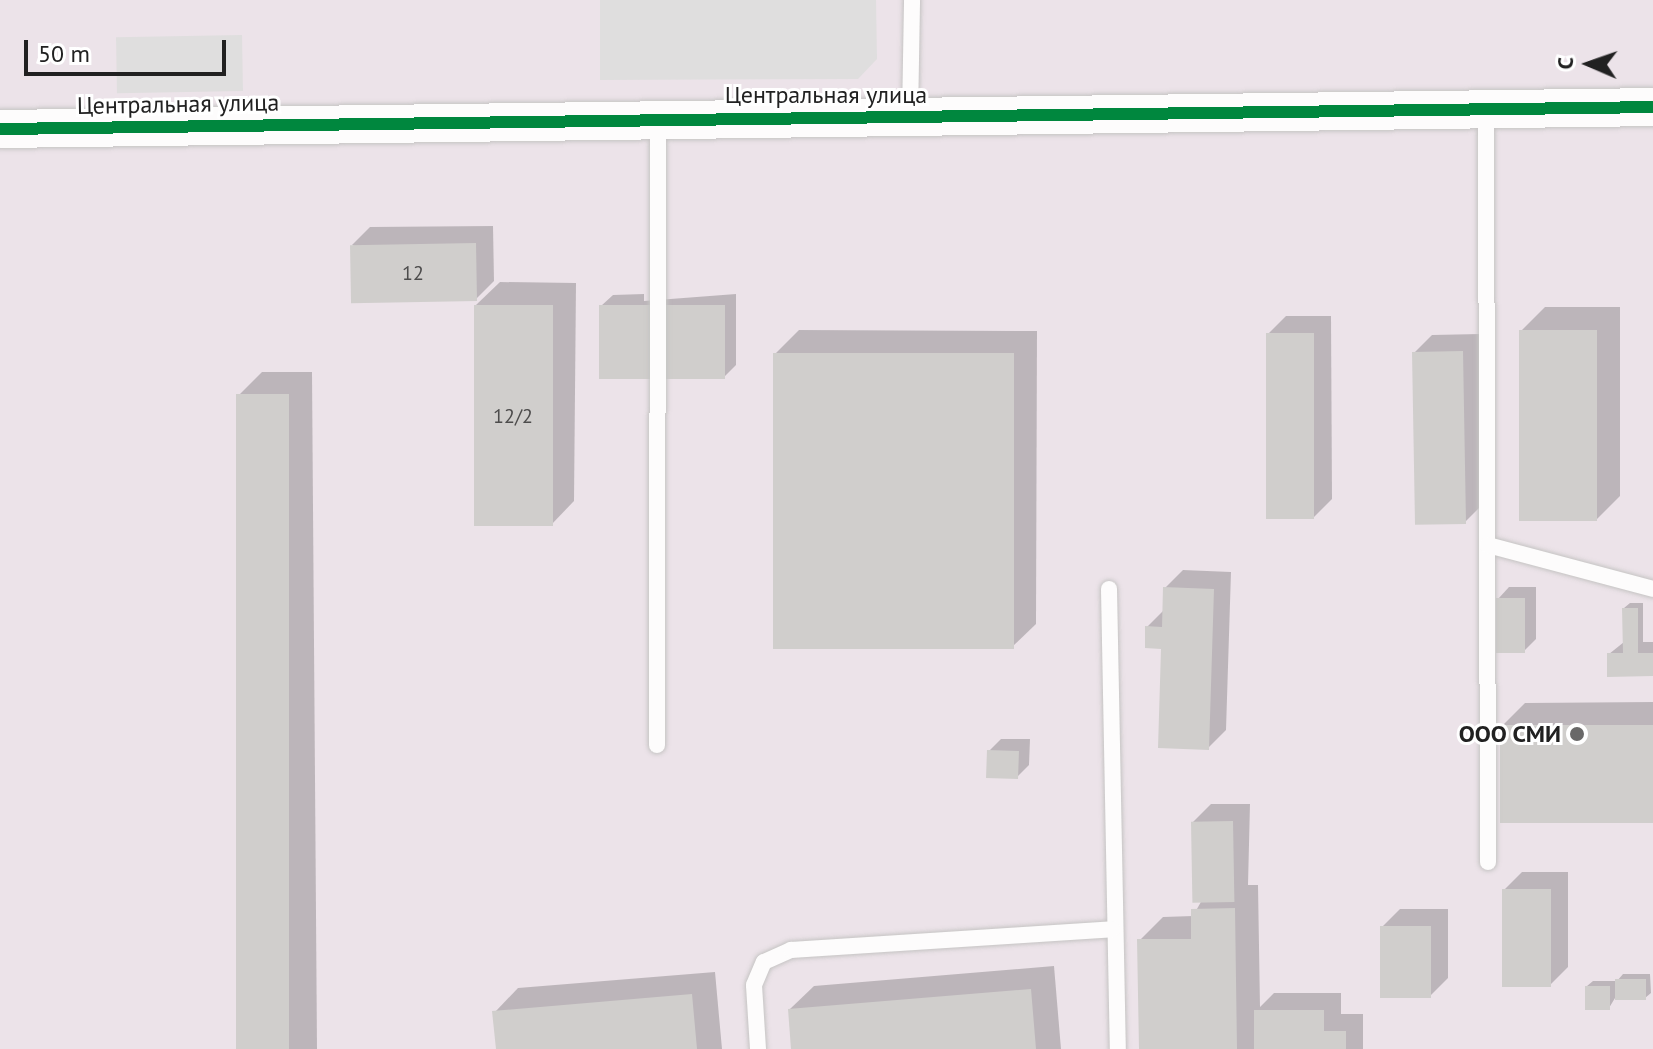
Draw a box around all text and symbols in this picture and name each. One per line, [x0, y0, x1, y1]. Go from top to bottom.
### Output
scale bar [28, 24, 230, 74]
north arrow [1549, 24, 1629, 104]
text: 50 m [38, 38, 90, 69]
text: С [1551, 57, 1579, 70]
street label: Центральная улица [725, 81, 927, 109]
street label: Центральная улица [77, 88, 279, 120]
house number: 12 [402, 261, 424, 285]
house number: 12/2 [493, 404, 533, 428]
place label: ООО СМИ [1458, 720, 1561, 748]
marker: ООО СМИ [1568, 725, 1586, 743]

